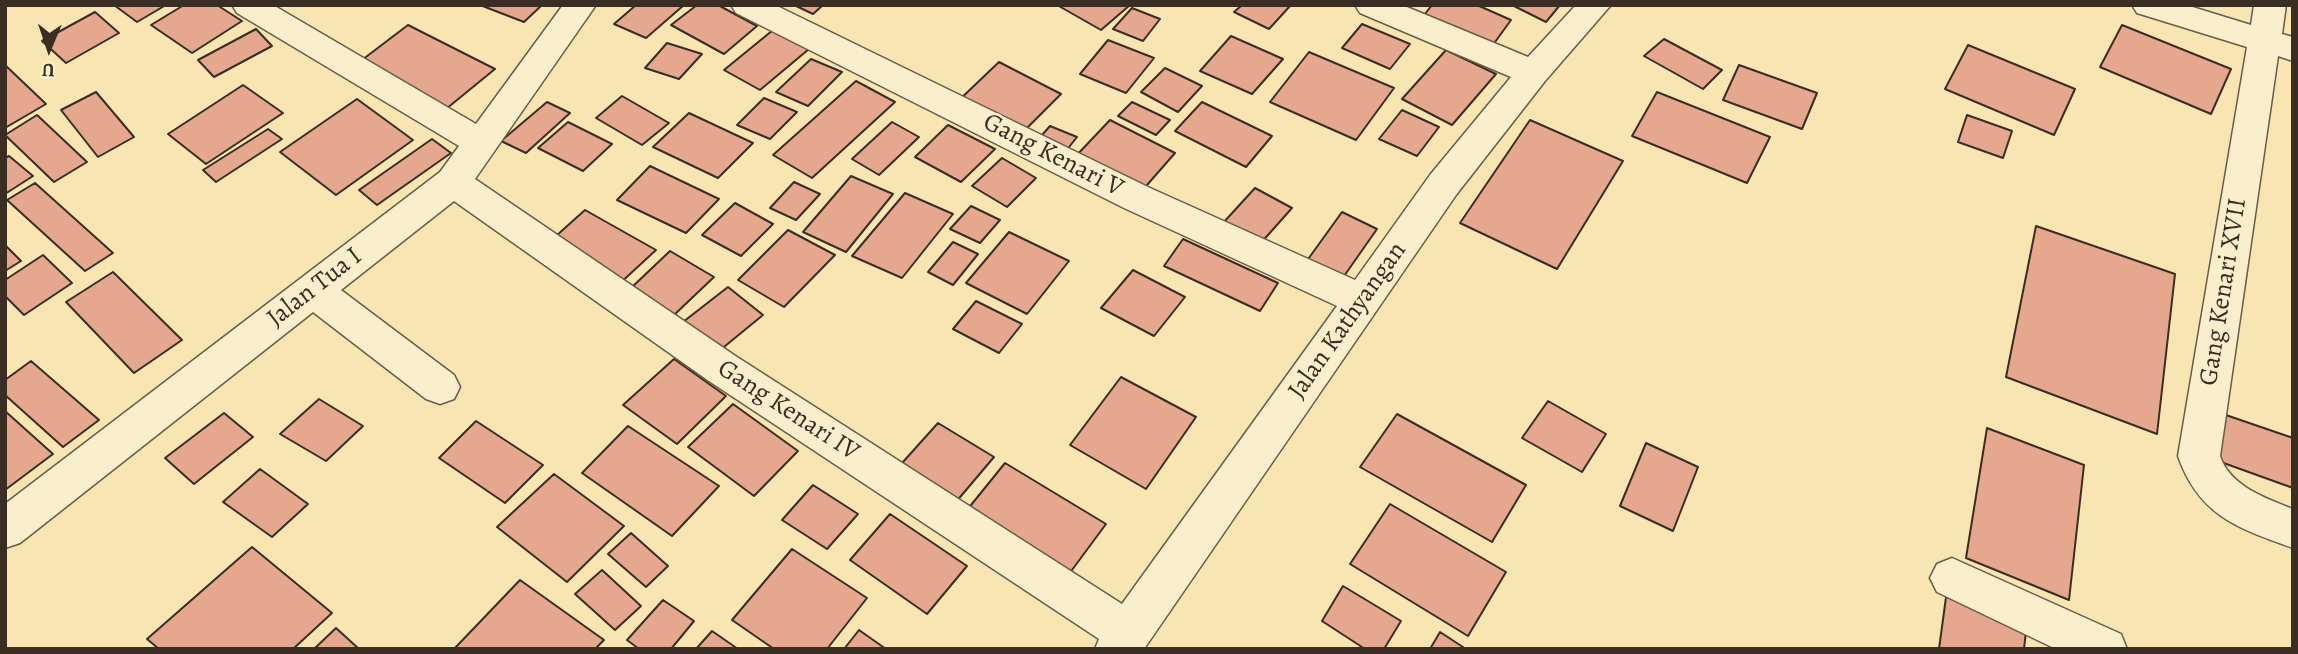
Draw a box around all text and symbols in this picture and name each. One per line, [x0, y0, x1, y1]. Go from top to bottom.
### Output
north arrow [14, 14, 84, 84]
text: U [42, 57, 55, 83]
street label: Gang Kenari V [978, 107, 1128, 205]
street label: Gang Kenari XVII [2194, 196, 2254, 388]
street label: Jalan Kathyangan [1282, 237, 1414, 405]
street label: Jalan Tua I [261, 241, 369, 335]
street label: Gang Kenari IV [711, 354, 865, 468]

